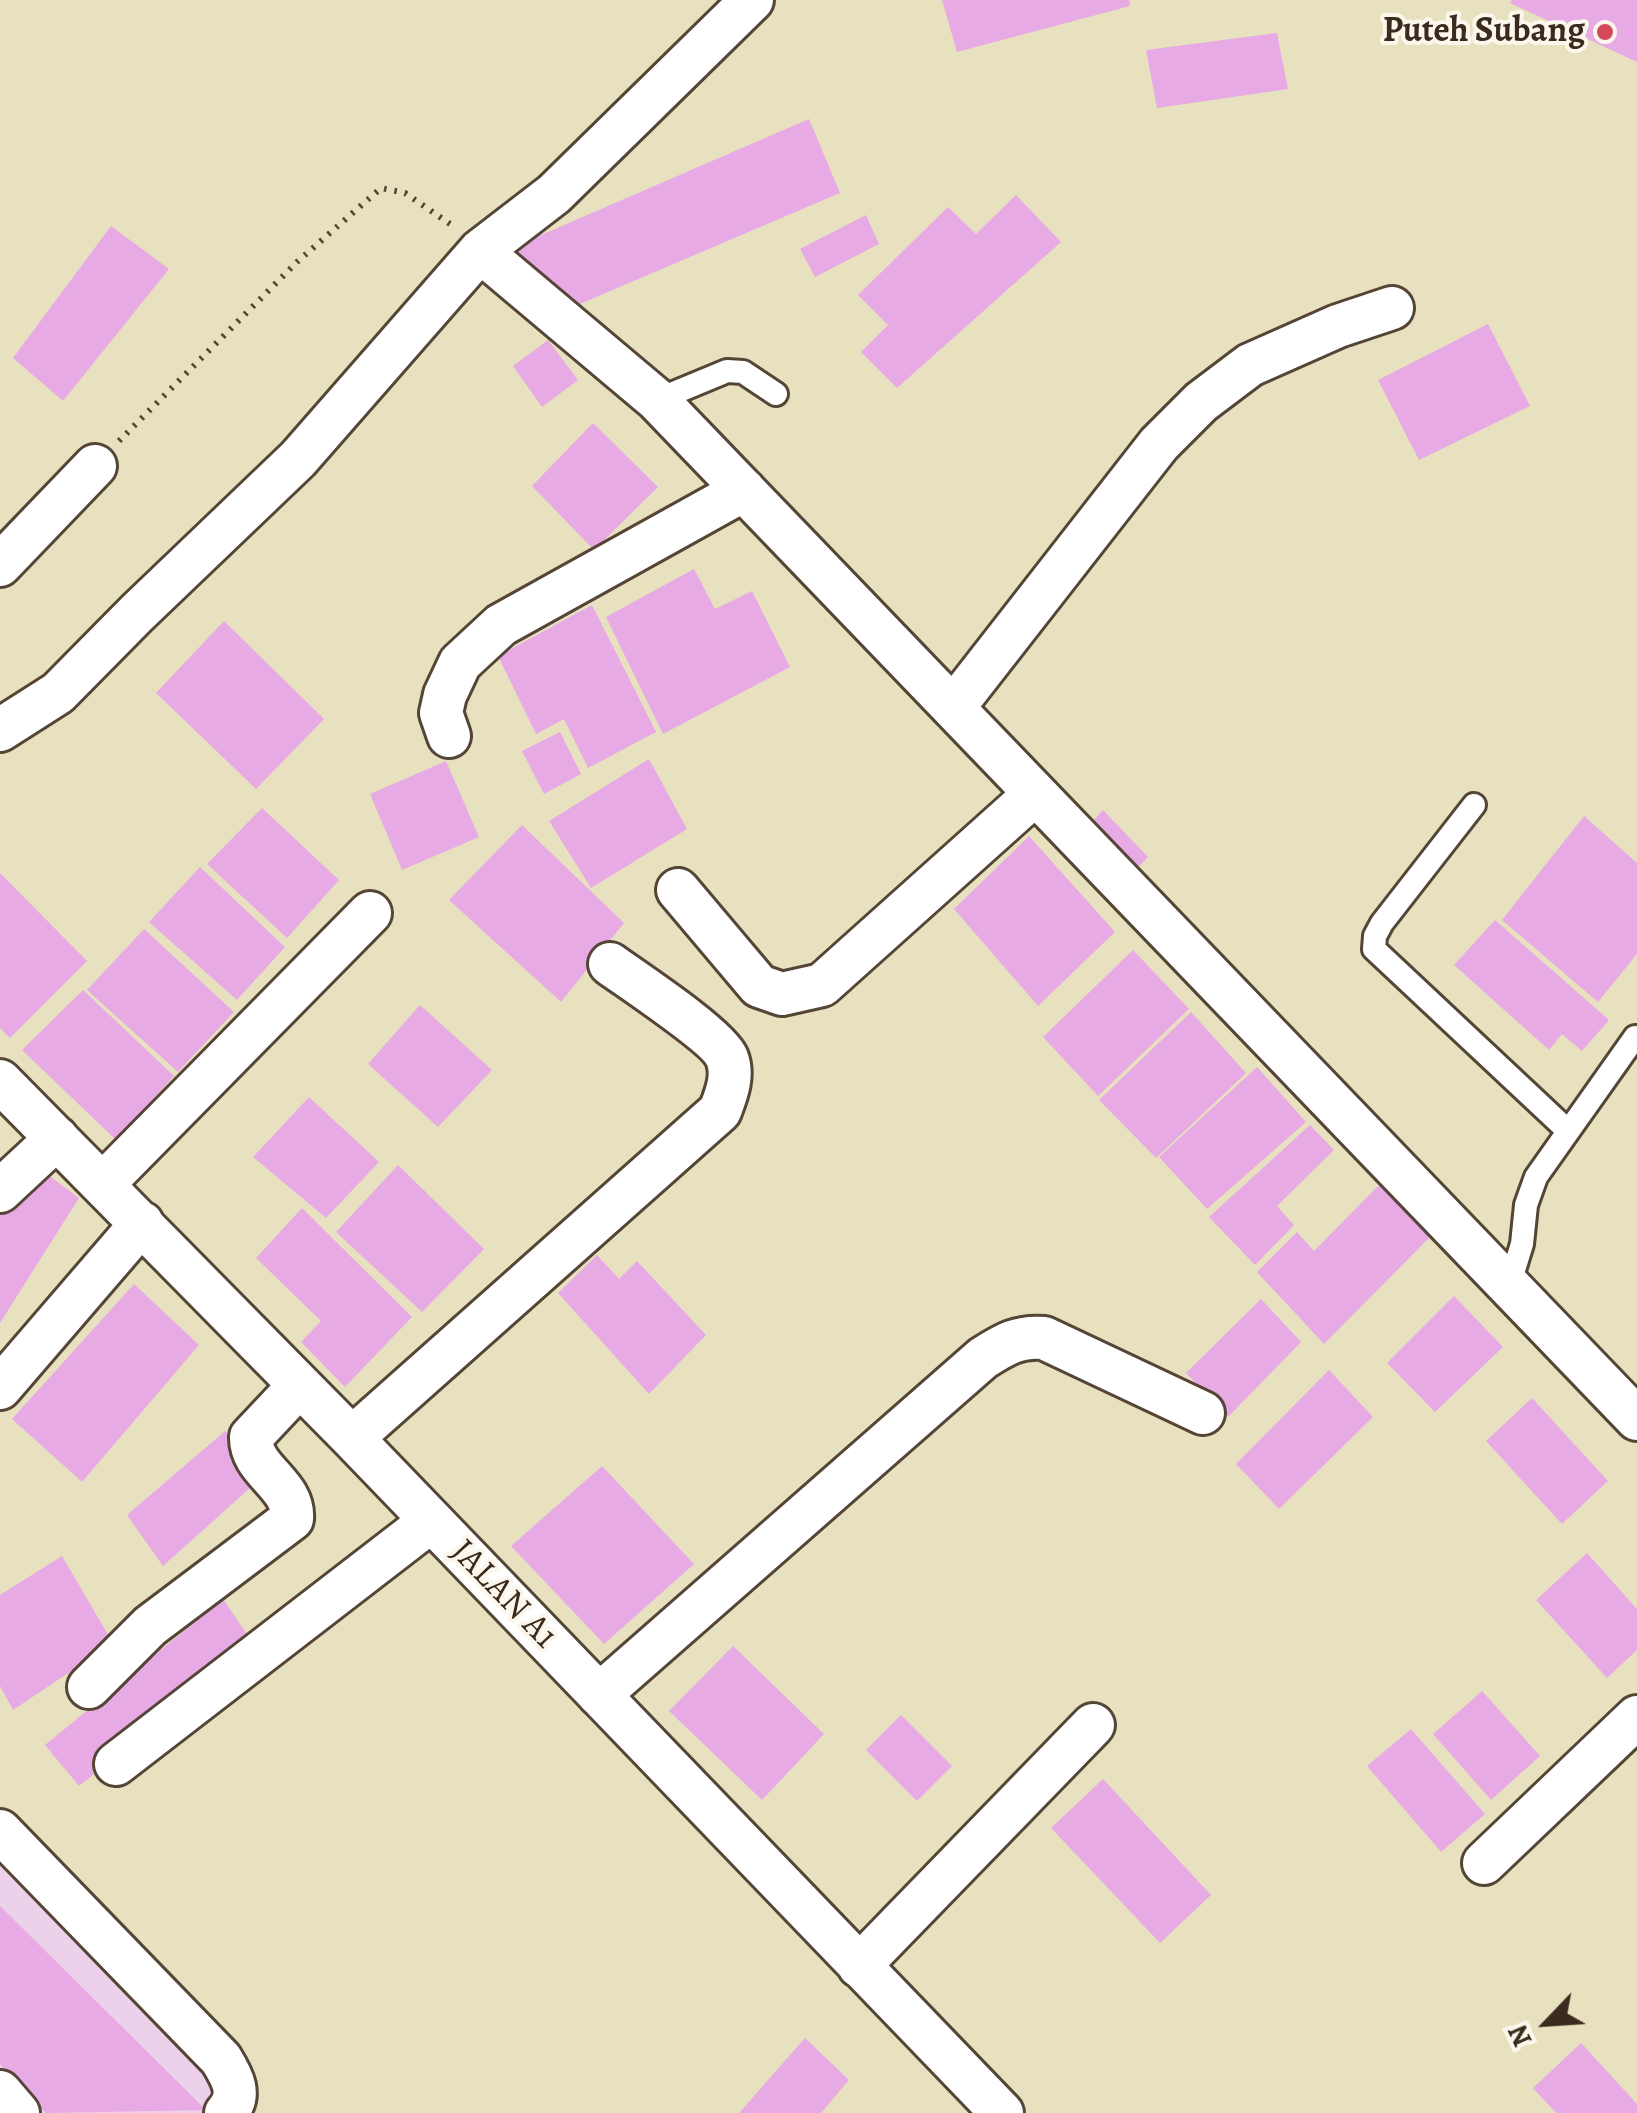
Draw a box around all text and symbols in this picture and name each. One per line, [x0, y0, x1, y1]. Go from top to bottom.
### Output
place label: Puteh Subang [1383, 11, 1585, 53]
marker: Puteh Subang [1594, 21, 1616, 43]
street label: JALAN A1 [441, 1532, 565, 1658]
north arrow [1497, 1973, 1597, 2073]
text: N [1498, 2018, 1541, 2053]

